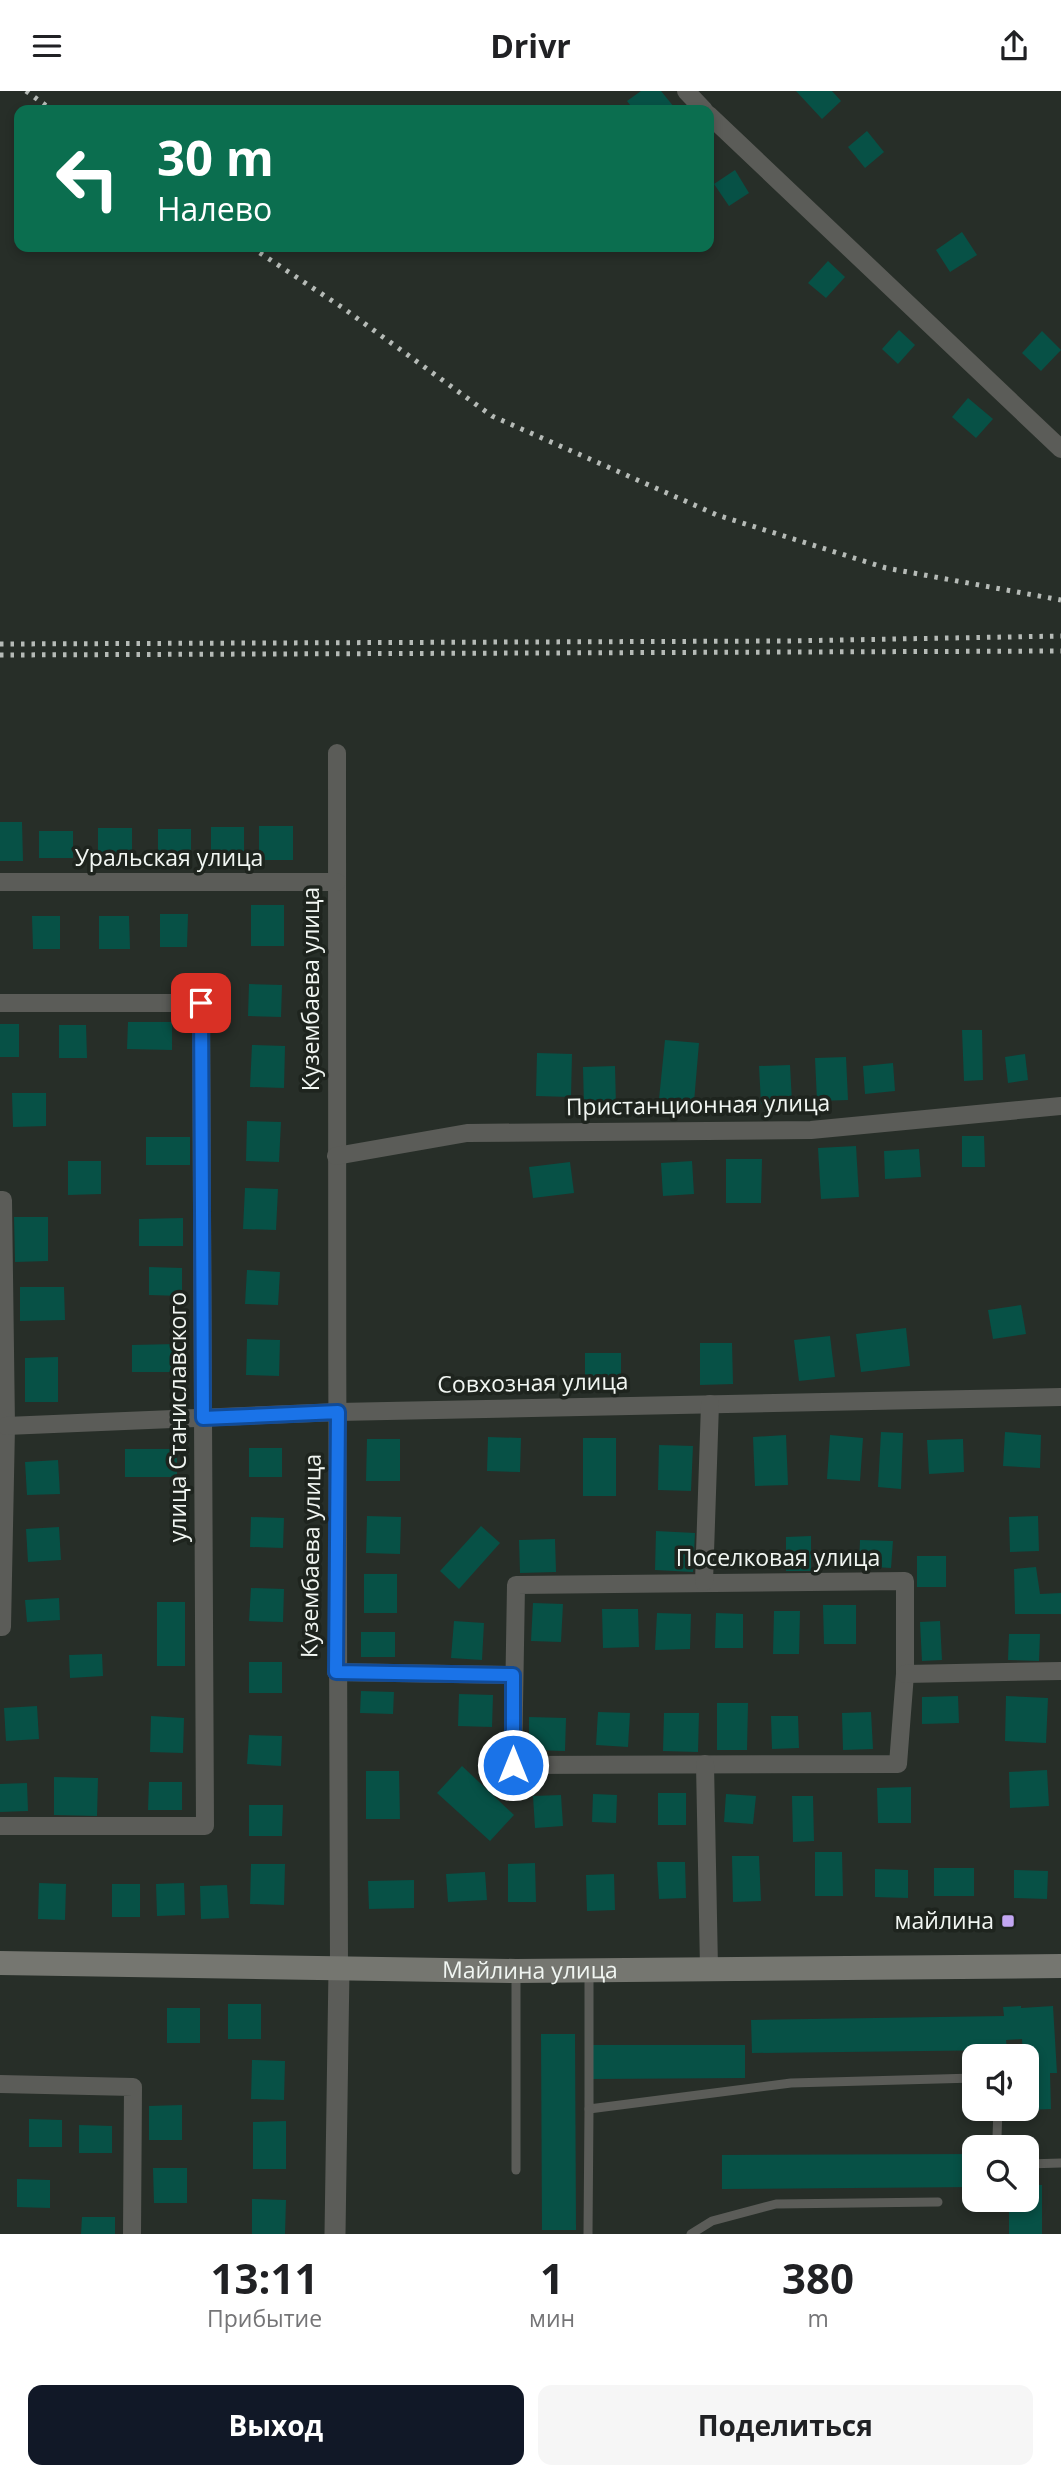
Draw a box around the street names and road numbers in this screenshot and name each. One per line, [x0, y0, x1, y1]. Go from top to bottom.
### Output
street label: Уральская улица [75, 841, 263, 873]
street label: Кузембаева улица [294, 887, 326, 1091]
street label: Пристанционная улица [565, 1086, 831, 1122]
street label: улица Станиславского [161, 1292, 193, 1542]
street label: Совхозная улица [437, 1364, 629, 1400]
street label: Кузембаева улица [292, 1454, 328, 1658]
street label: Поселковая улица [676, 1541, 880, 1573]
street label: Майлина улица [442, 1953, 618, 1986]

